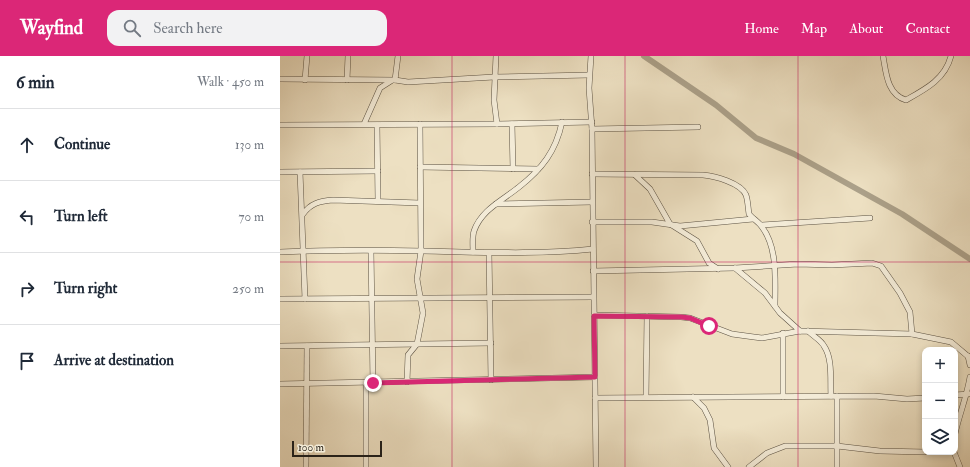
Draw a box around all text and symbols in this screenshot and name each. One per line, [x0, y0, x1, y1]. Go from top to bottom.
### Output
search box [107, 10, 387, 46]
text: Wayfind [20, 16, 83, 40]
icon: search [121, 17, 143, 39]
text: Search here [153, 19, 223, 38]
text: Home [744, 20, 779, 37]
text: Map [801, 20, 827, 37]
text: About [849, 20, 883, 37]
text: Contact [905, 20, 950, 37]
text: 6 min [16, 72, 55, 93]
text: Walk · 450 m [197, 74, 264, 90]
icon: ahead [16, 134, 38, 156]
text: Continue [54, 135, 110, 154]
text: 130 m [235, 137, 264, 153]
icon: left [16, 206, 38, 228]
text: Turn left [54, 207, 108, 226]
text: 70 m [239, 209, 264, 225]
icon: right [16, 278, 38, 300]
text: Turn right [54, 279, 117, 298]
text: 250 m [232, 281, 264, 297]
route start [700, 317, 718, 335]
map controls [922, 347, 958, 455]
button: + [922, 347, 958, 383]
icon: arrive [16, 350, 38, 372]
text: Arrive at destination [54, 351, 174, 370]
route end [364, 374, 382, 392]
button: − [922, 383, 958, 419]
button: layers [922, 419, 958, 455]
scale bar [292, 439, 382, 458]
text: 100 m [298, 441, 324, 454]

